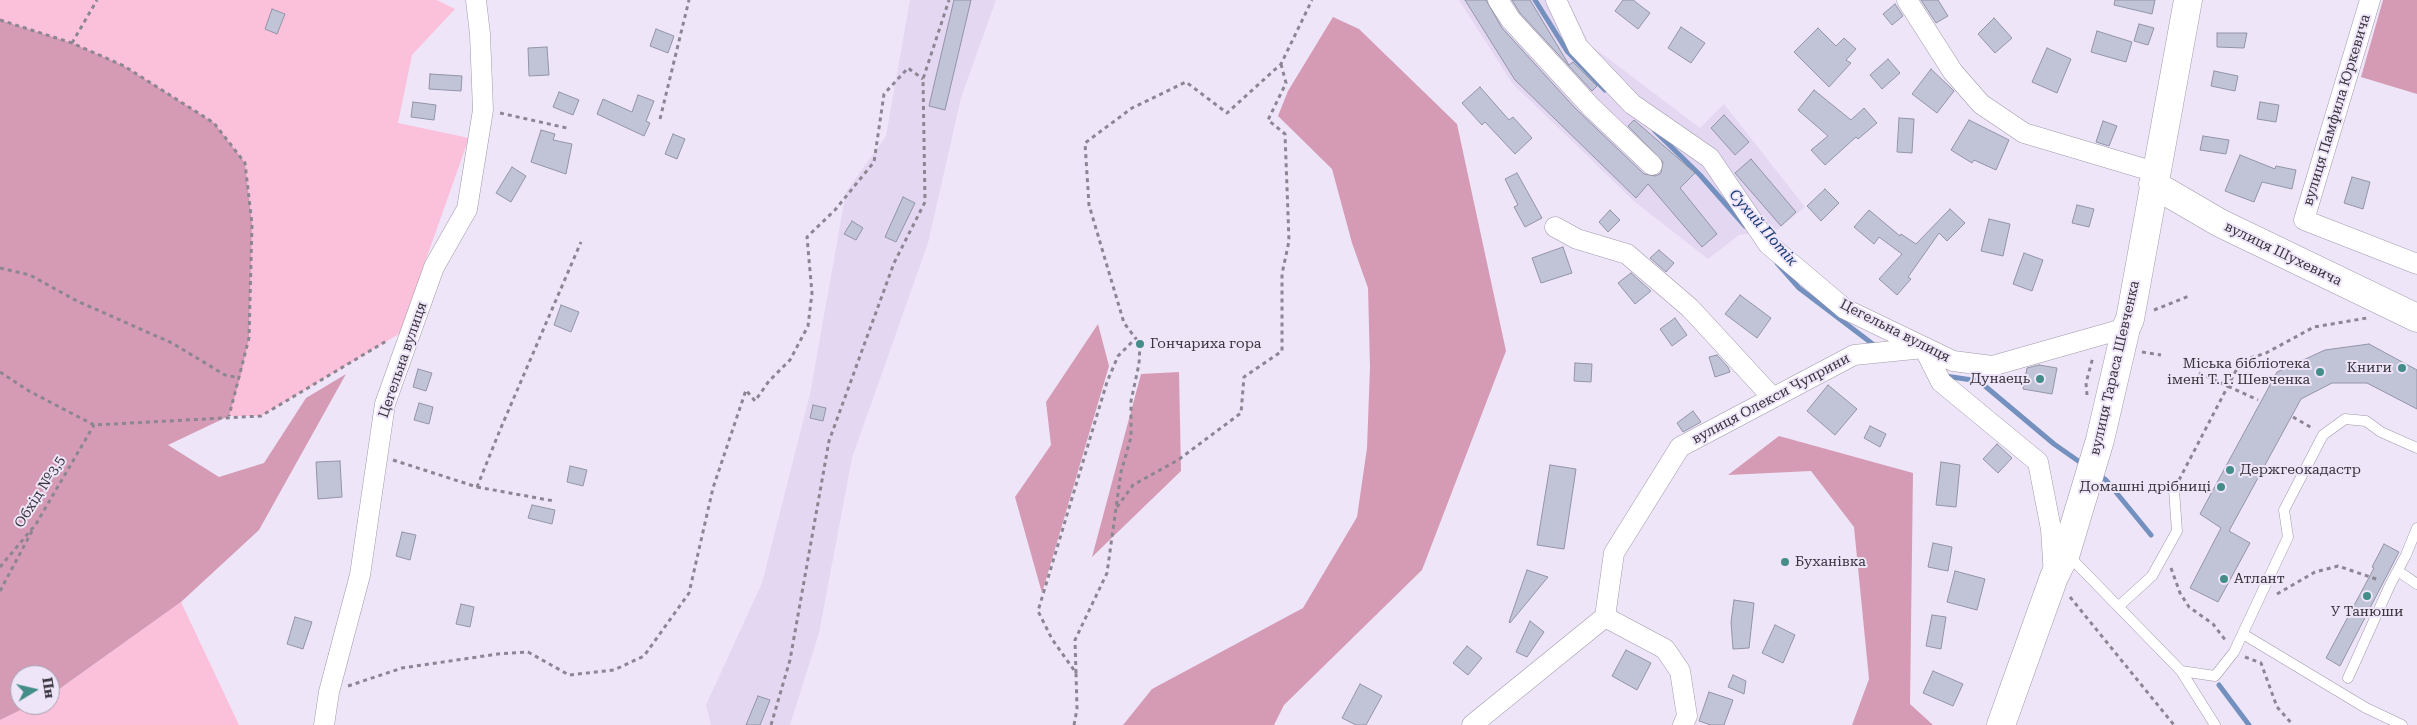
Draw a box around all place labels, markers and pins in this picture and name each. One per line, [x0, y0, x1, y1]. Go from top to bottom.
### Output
place label: Гончариха гора [1150, 336, 1261, 352]
marker: Гончариха гора [1134, 338, 1146, 350]
place label: Міська бібліотека імені Т. Г. Шевченка [2167, 356, 2310, 388]
place label: Книги [2347, 360, 2392, 376]
marker: Книги [2396, 362, 2408, 374]
marker: Міська бібліотека імені Т. Г. Шевченка [2314, 366, 2326, 378]
place label: Дунаець [1970, 371, 2030, 387]
marker: Дунаець [2034, 373, 2046, 385]
place label: Держгеокадастр [2240, 462, 2361, 478]
marker: Держгеокадастр [2224, 464, 2236, 476]
place label: Домашні дрібниці [2080, 479, 2211, 495]
marker: Домашні дрібниці [2215, 481, 2227, 493]
place label: Буханівка [1795, 554, 1866, 570]
marker: Буханівка [1779, 556, 1791, 568]
place label: Атлант [2234, 571, 2285, 587]
marker: Атлант [2218, 573, 2230, 585]
marker: У Танюши [2361, 590, 2373, 602]
place label: У Танюши [2331, 604, 2403, 620]

